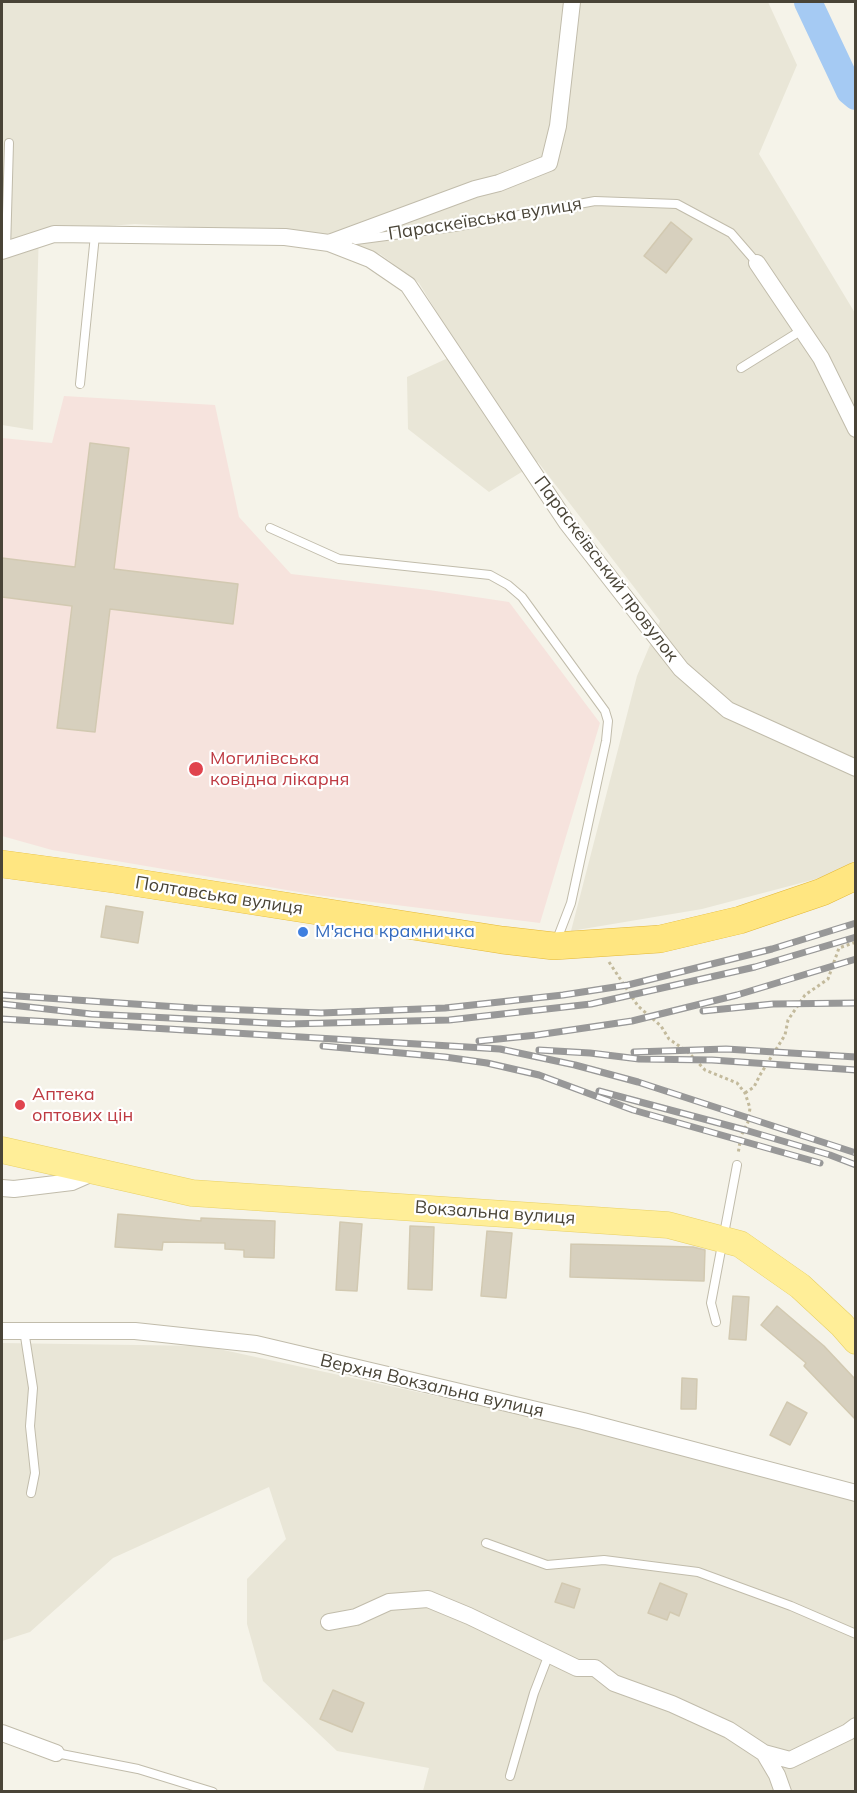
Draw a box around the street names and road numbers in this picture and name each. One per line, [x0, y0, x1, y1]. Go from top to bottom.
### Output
street label: Параскеївська вулиця [387, 193, 583, 245]
street label: Параскеївський провулок [529, 472, 683, 666]
street label: Полтавська вулиця [134, 872, 304, 920]
street label: Вокзальна вулиця [414, 1197, 576, 1229]
street label: Верхня Вокзальна вулиця [318, 1350, 546, 1422]

